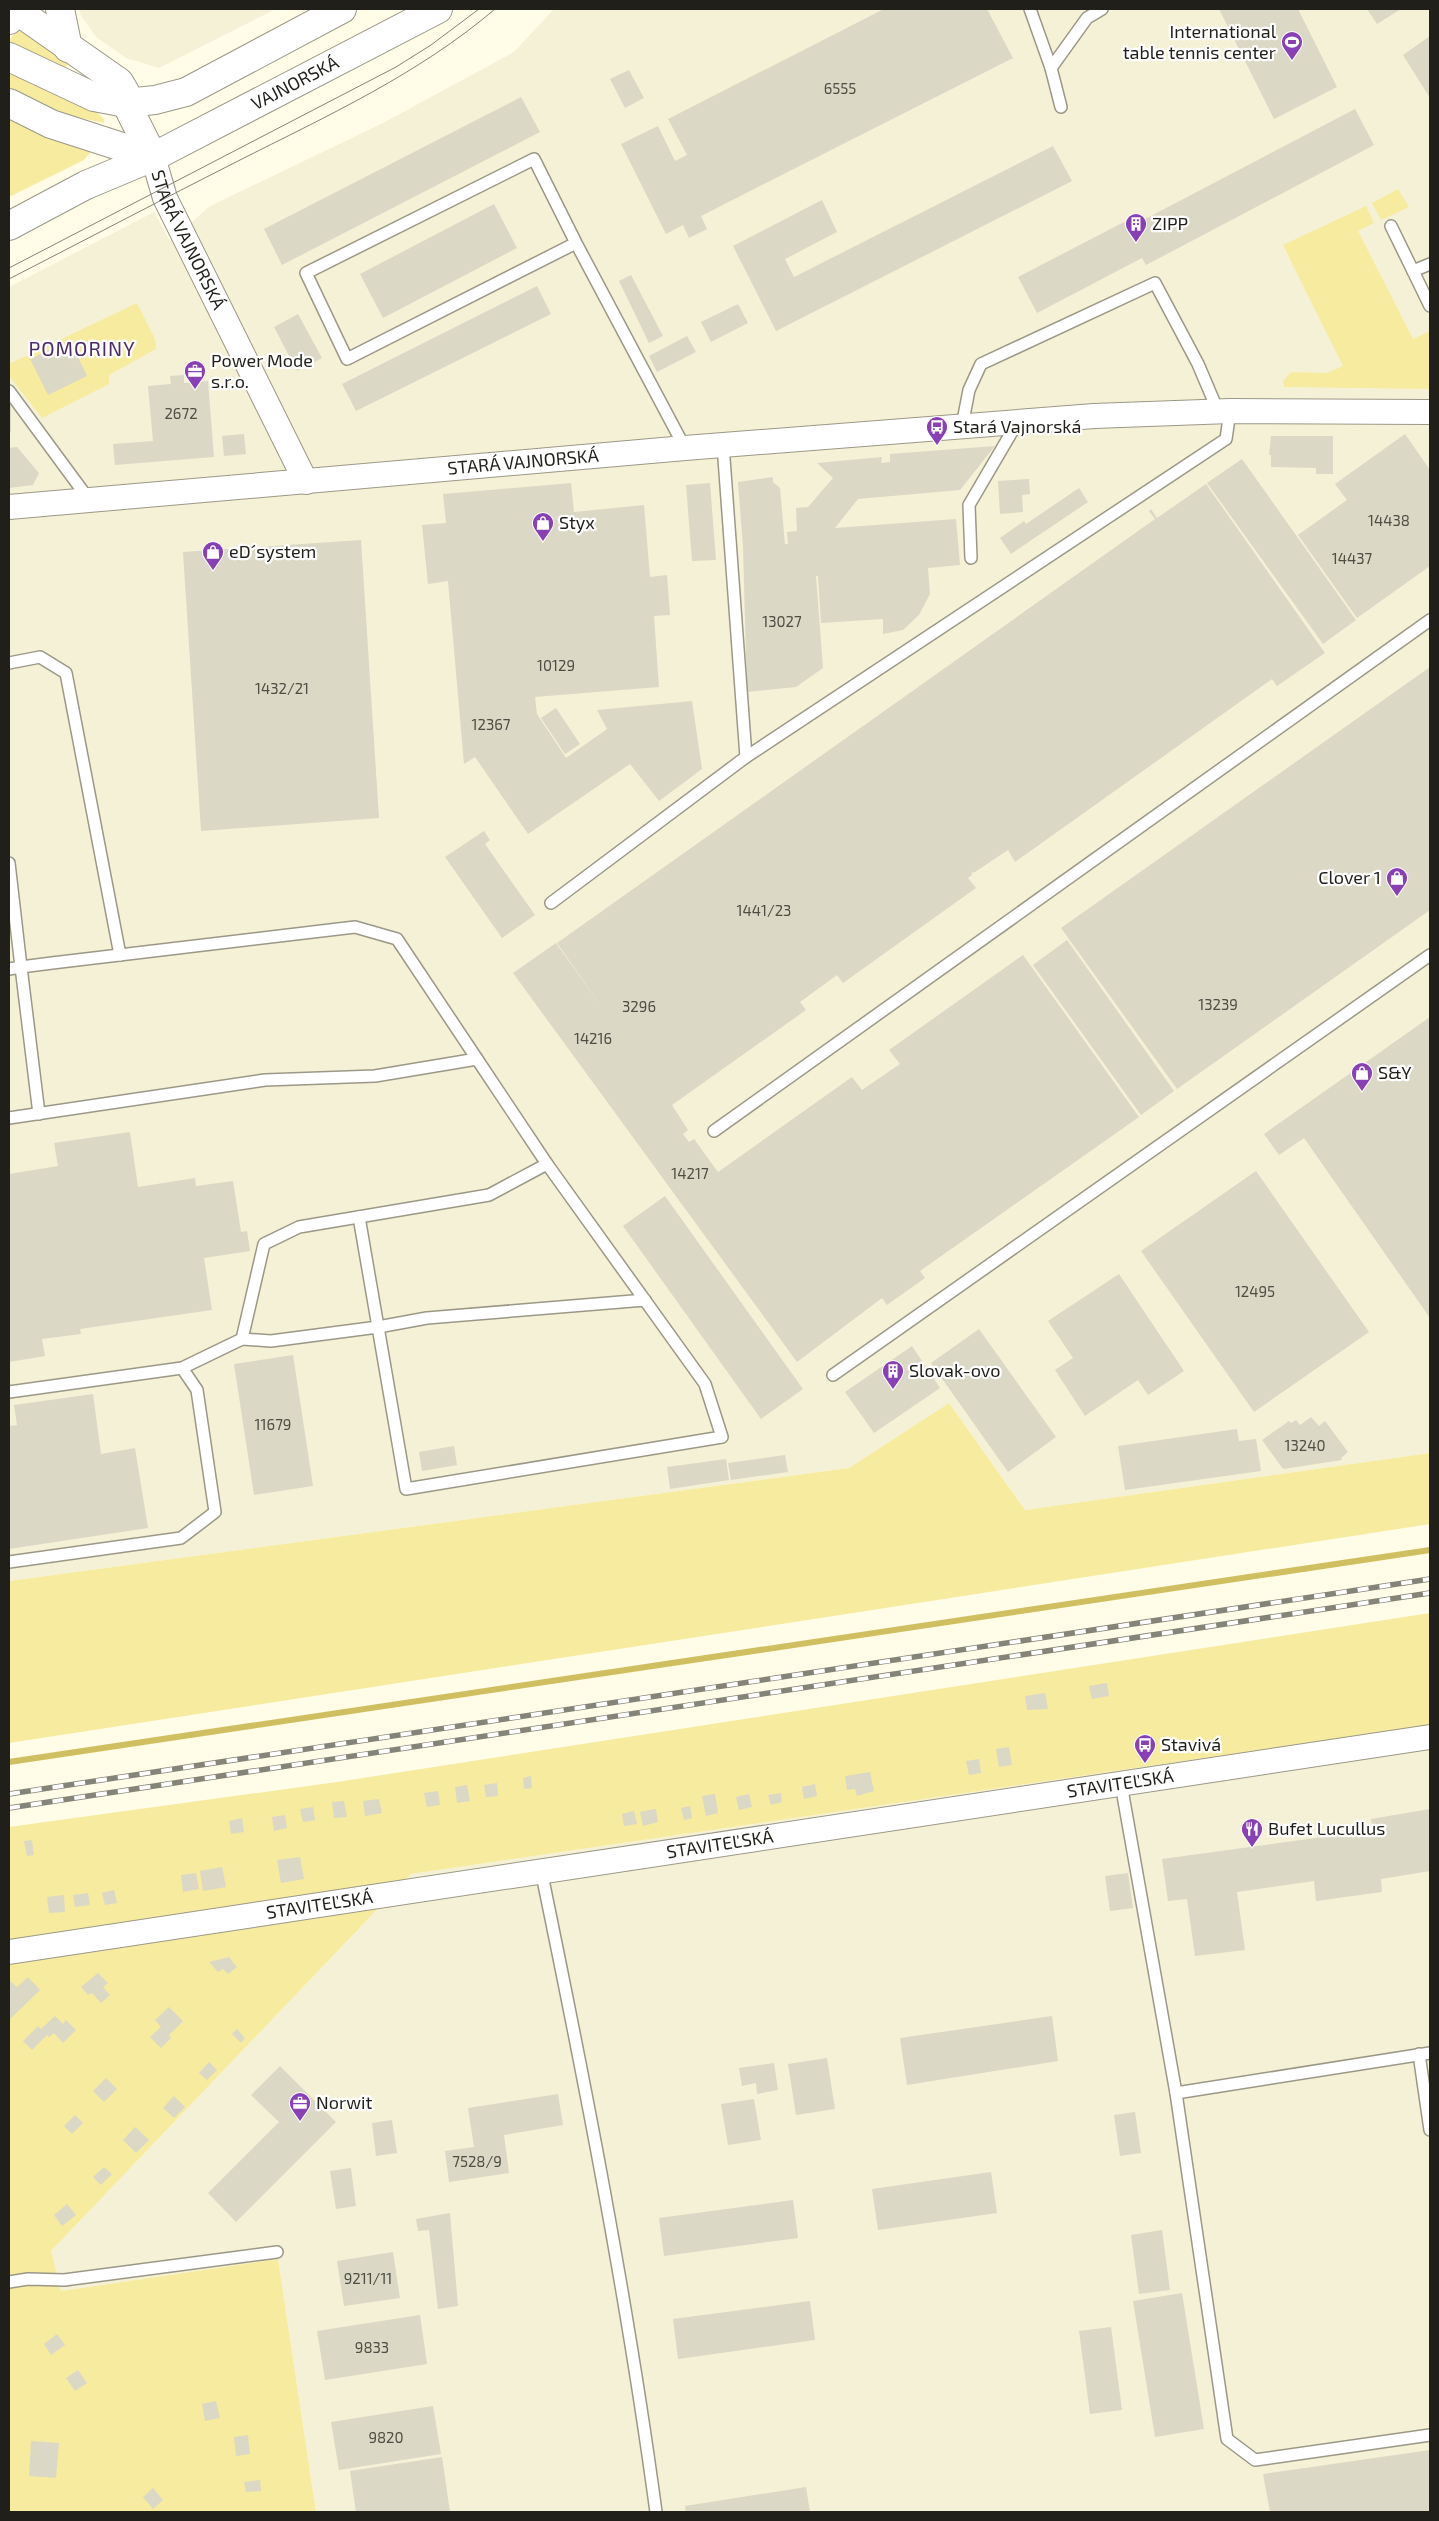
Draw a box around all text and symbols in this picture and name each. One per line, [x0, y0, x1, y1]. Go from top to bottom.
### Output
place label: International table tennis center [1123, 20, 1277, 63]
sports icon: International table tennis center [1280, 30, 1304, 61]
street label: VAJNORSKÁ [247, 50, 343, 114]
house number: 6555 [824, 79, 856, 97]
street label: STARÁ VAJNORSKÁ [147, 167, 231, 313]
building icon: ZIPP [1124, 212, 1148, 243]
place label: ZIPP [1152, 212, 1188, 234]
district label: POMORINY [28, 336, 136, 360]
place label: Power Mode s.r.o. [211, 349, 313, 392]
office icon: Power Mode s.r.o. [183, 359, 207, 390]
house number: 2672 [164, 404, 198, 422]
bus stop icon: Stará Vajnorská [925, 415, 949, 446]
place label: Stará Vajnorská [953, 415, 1081, 437]
street label: STARÁ VAJNORSKÁ [446, 444, 600, 479]
shop icon: Styx [531, 511, 555, 542]
place label: Styx [559, 511, 595, 533]
house number: 14438 [1368, 511, 1410, 529]
shop icon: eD´system [201, 540, 225, 571]
place label: eD´system [229, 540, 316, 562]
house number: 14437 [1332, 549, 1373, 567]
house number: 13027 [762, 612, 802, 630]
house number: 10129 [537, 656, 575, 674]
house number: 1432/21 [255, 679, 309, 697]
house number: 12367 [471, 715, 511, 733]
place label: Clover 1 [1318, 866, 1381, 888]
shop icon: Clover 1 [1385, 866, 1409, 897]
house number: 1441/23 [737, 901, 791, 919]
house number: 13239 [1198, 995, 1238, 1013]
house number: 3296 [622, 997, 656, 1015]
house number: 14216 [574, 1029, 612, 1047]
shop icon: S&Y [1350, 1061, 1374, 1092]
place label: S&Y [1378, 1061, 1412, 1083]
house number: 14217 [671, 1164, 709, 1182]
house number: 12495 [1235, 1282, 1275, 1300]
building icon: Slovak-ovo [881, 1359, 905, 1390]
place label: Slovak-ovo [909, 1359, 1000, 1381]
house number: 11679 [255, 1415, 291, 1433]
house number: 13240 [1284, 1436, 1326, 1454]
bus stop icon: Stavivá [1133, 1733, 1157, 1764]
place label: Stavivá [1161, 1733, 1221, 1755]
street label: STAVITEĽSKÁ [1065, 1764, 1176, 1802]
restaurant icon: Bufet Lucullus [1240, 1817, 1264, 1848]
place label: Bufet Lucullus [1268, 1817, 1385, 1839]
street label: STAVITEĽSKÁ [665, 1824, 775, 1862]
street label: STAVITEĽSKÁ [264, 1885, 375, 1923]
office icon: Norwit [288, 2091, 312, 2122]
place label: Norwit [316, 2091, 372, 2113]
house number: 7528/9 [452, 2152, 502, 2170]
house number: 9211/11 [344, 2269, 392, 2287]
house number: 9833 [355, 2338, 389, 2356]
house number: 9820 [368, 2428, 404, 2446]

